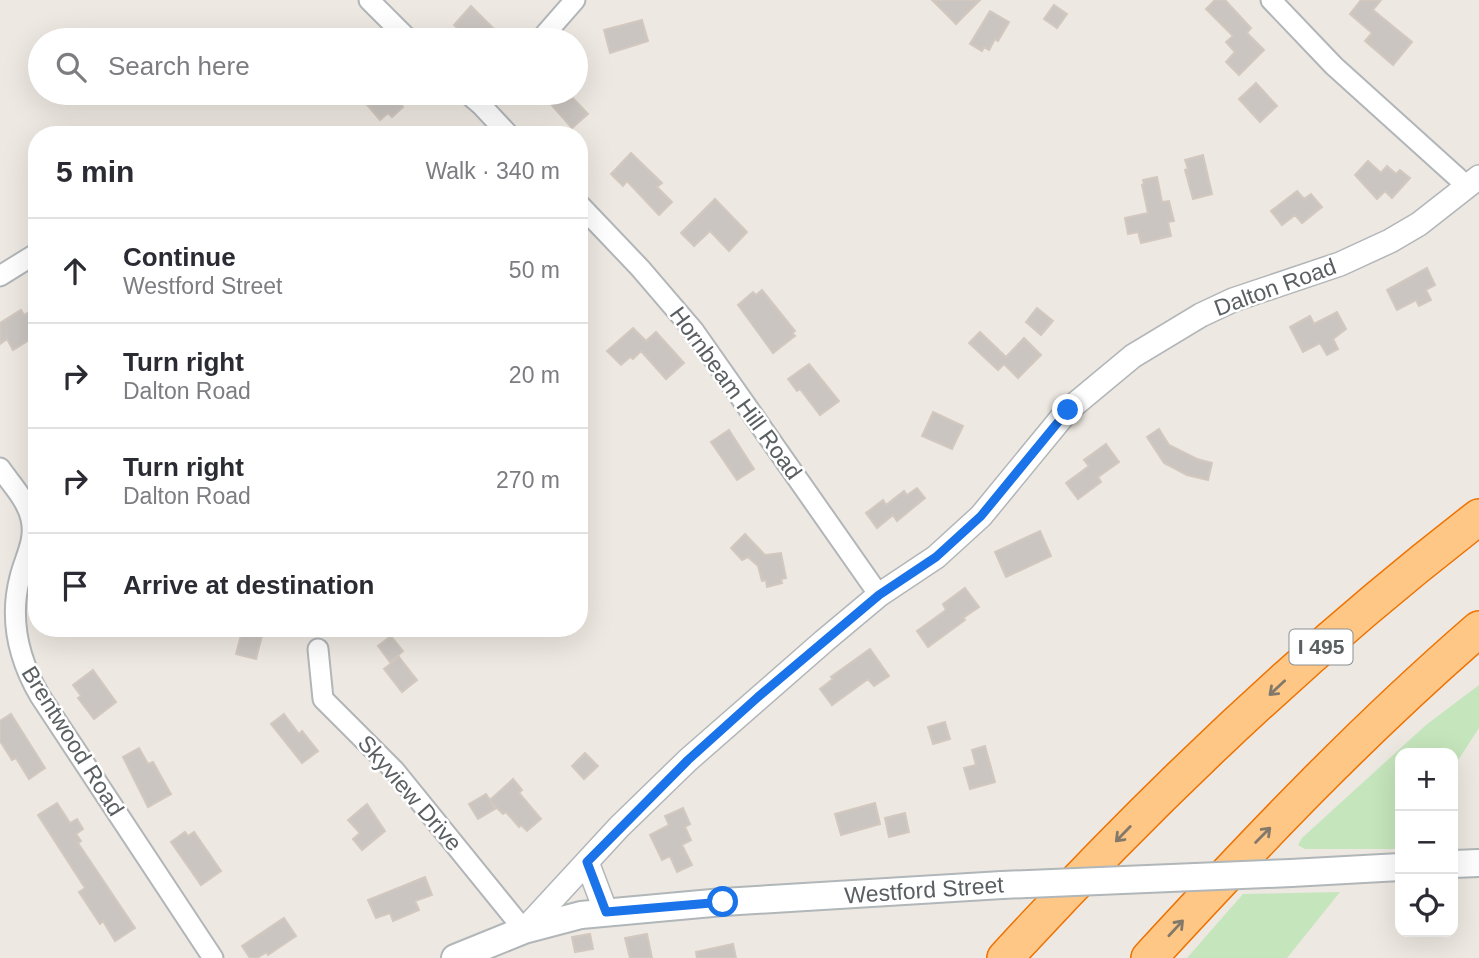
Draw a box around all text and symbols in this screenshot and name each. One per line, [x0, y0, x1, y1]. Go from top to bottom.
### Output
search box [28, 28, 588, 105]
icon: search [52, 48, 90, 86]
text: Search here [108, 51, 250, 81]
text: 5 min [56, 155, 134, 188]
text: Walk · 340 m [425, 158, 560, 184]
text: Continue [123, 242, 236, 272]
icon: ahead [56, 252, 94, 290]
street label: Dalton Road [1210, 253, 1340, 321]
text: 50 m [509, 257, 560, 283]
text: Westford Street [123, 273, 282, 299]
street label: Hornbeam Hill Road [665, 302, 807, 484]
text: Turn right [123, 347, 244, 377]
icon: right [56, 357, 94, 395]
text: 20 m [509, 362, 560, 388]
text: Dalton Road [123, 378, 251, 404]
route end [1052, 394, 1083, 425]
text: Turn right [123, 452, 244, 482]
icon: right [56, 462, 94, 500]
text: 270 m [496, 467, 560, 493]
text: Dalton Road [123, 483, 251, 509]
icon: arrive [56, 567, 94, 605]
text: Arrive at destination [123, 570, 374, 600]
road number: I 495 [1290, 630, 1352, 664]
street label: Brentwood Road [17, 661, 129, 821]
one-way arrow [1269, 679, 1286, 696]
street label: Skyview Drive [353, 730, 467, 856]
map controls [1395, 748, 1458, 937]
button: + [1395, 748, 1458, 811]
button: − [1395, 811, 1458, 874]
one-way arrow [1115, 825, 1132, 842]
one-way arrow [1254, 827, 1271, 844]
street label: Westford Street [844, 871, 1005, 909]
button: locate [1395, 874, 1458, 937]
route start [707, 886, 738, 917]
one-way arrow [1168, 919, 1184, 937]

